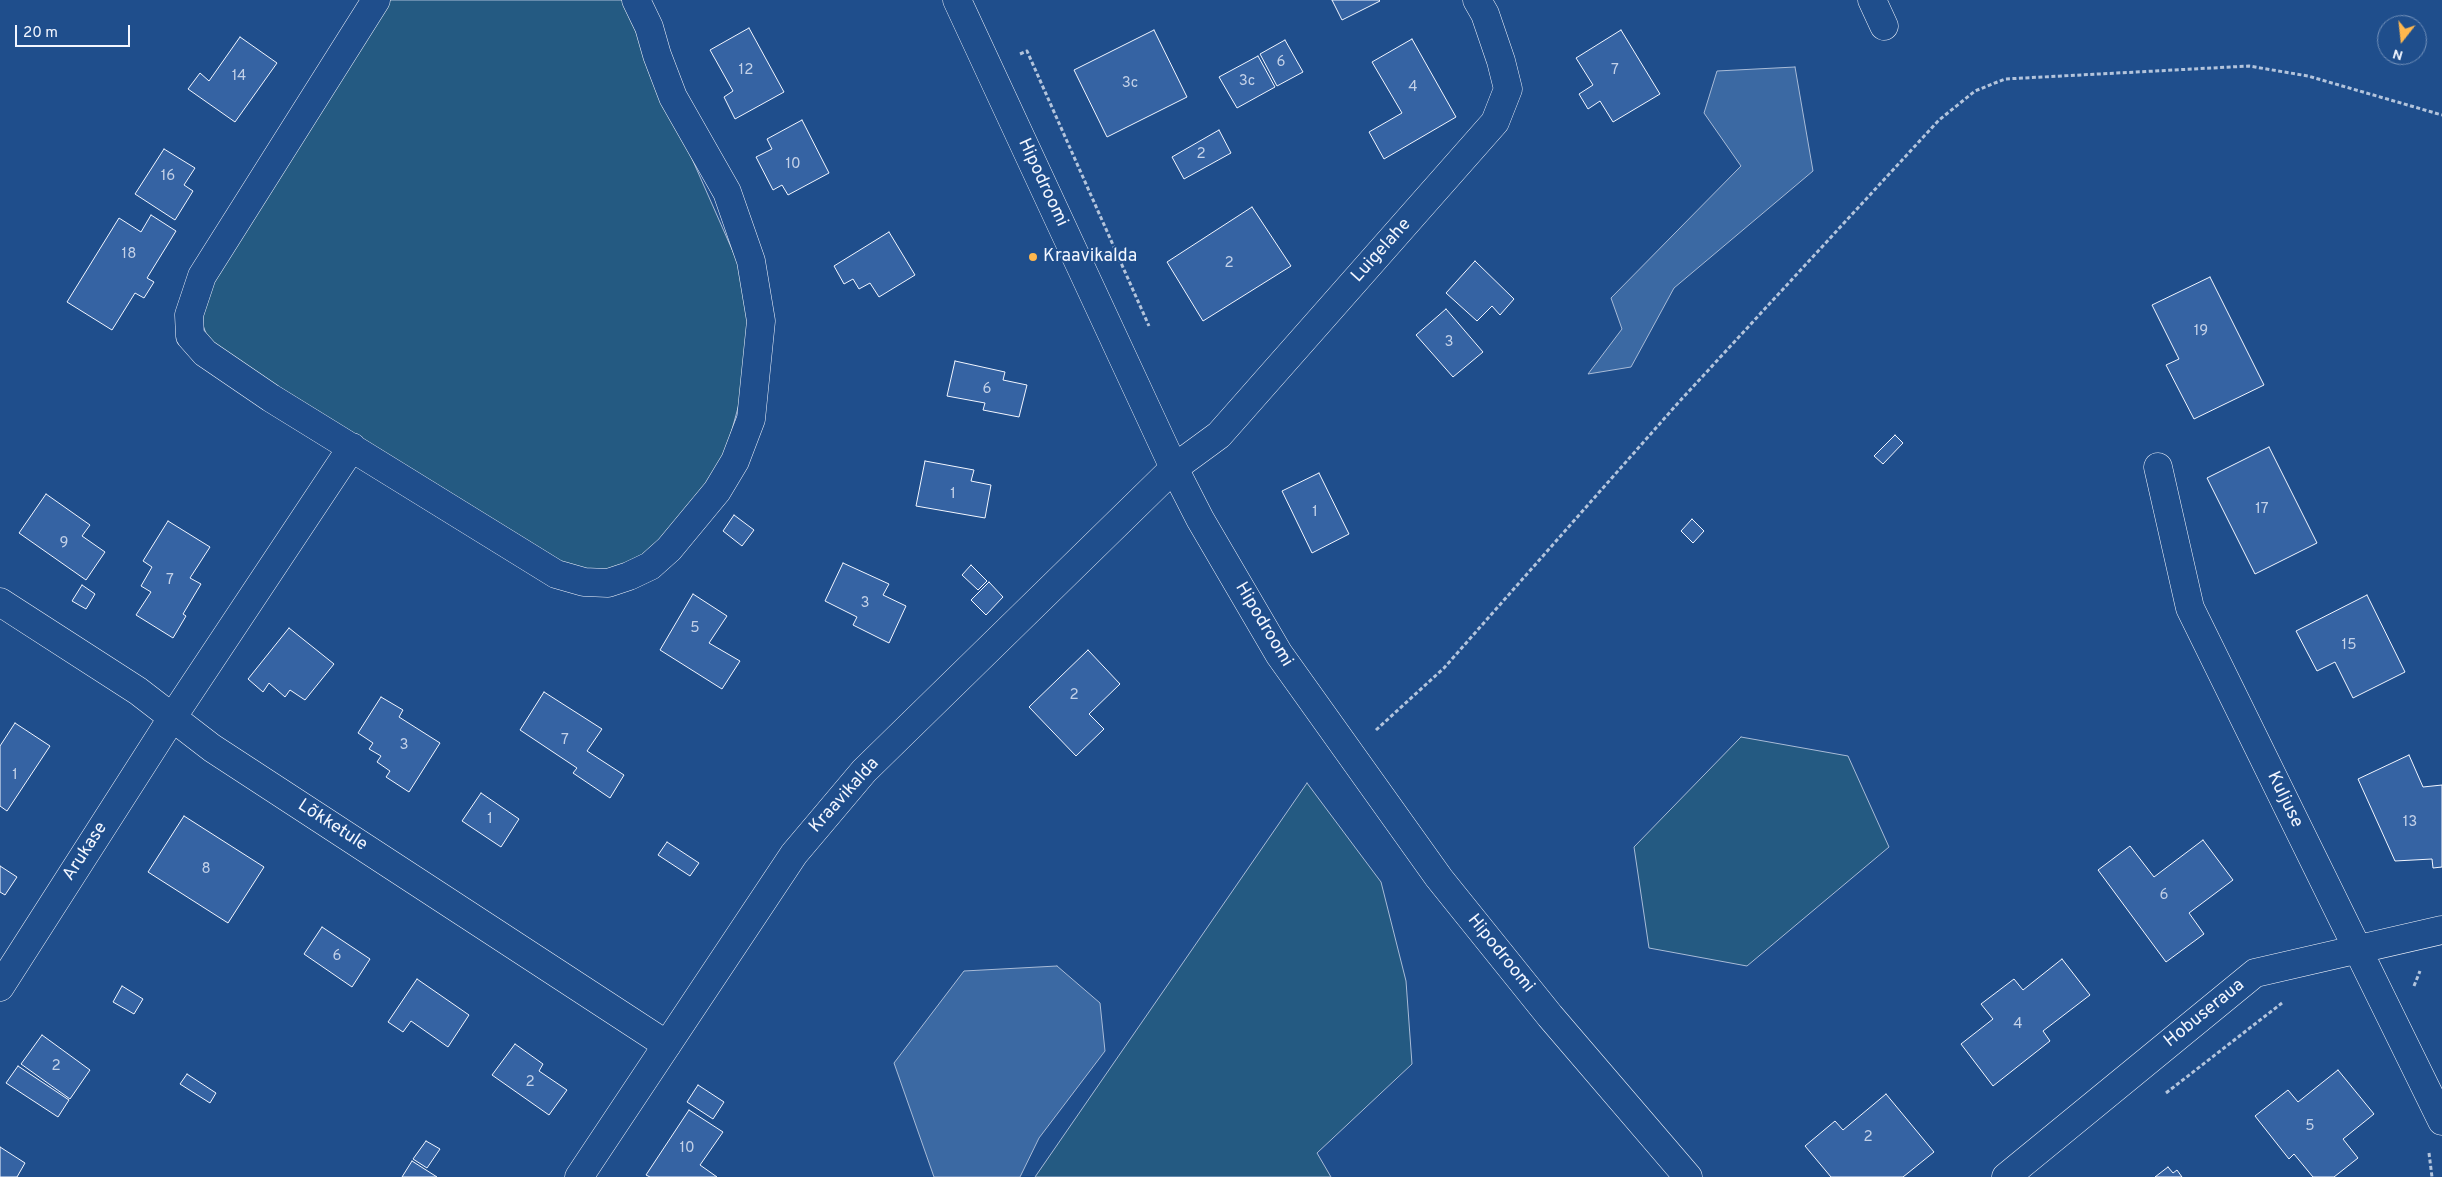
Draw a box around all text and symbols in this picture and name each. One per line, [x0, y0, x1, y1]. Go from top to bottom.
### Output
scale bar [18, 15, 132, 47]
north arrow [2377, 15, 2427, 65]
text: 20 m [23, 24, 58, 43]
text: N [2391, 44, 2405, 63]
house number: 6 [1277, 54, 1285, 72]
house number: 12 [739, 62, 753, 80]
house number: 7 [1611, 62, 1619, 80]
house number: 14 [232, 68, 246, 86]
house number: 3c [1239, 73, 1255, 91]
house number: 3c [1122, 75, 1138, 93]
house number: 4 [1408, 79, 1418, 97]
street label: Hipodroomi [1012, 136, 1072, 230]
house number: 2 [1196, 146, 1206, 164]
house number: 10 [785, 156, 801, 174]
house number: 16 [161, 168, 175, 186]
street label: Luigelahe [1348, 215, 1416, 287]
house number: 18 [122, 246, 136, 264]
place label: Kraavikalda [1043, 246, 1137, 268]
marker: Kraavikalda [1027, 251, 1039, 263]
house number: 2 [1224, 255, 1234, 273]
house number: 19 [2194, 323, 2208, 341]
house number: 3 [1444, 334, 1454, 352]
house number: 6 [983, 381, 991, 399]
house number: 1 [950, 486, 956, 504]
house number: 17 [2255, 501, 2269, 519]
house number: 1 [1312, 504, 1318, 522]
house number: 9 [60, 535, 68, 553]
house number: 7 [166, 572, 174, 590]
street label: Hipodroomi [1229, 579, 1297, 671]
house number: 3 [860, 595, 870, 613]
house number: 5 [690, 620, 700, 638]
house number: 15 [2342, 637, 2356, 655]
house number: 2 [1069, 687, 1079, 705]
house number: 7 [561, 732, 569, 750]
house number: 3 [399, 737, 409, 755]
street label: Kraavikalda [805, 754, 885, 838]
house number: 1 [12, 767, 18, 785]
street label: Kuljuse [2261, 768, 2307, 832]
street label: Lõkketule [293, 795, 371, 857]
house number: 1 [487, 811, 493, 829]
house number: 13 [2403, 814, 2417, 832]
street label: Arukase [59, 819, 113, 885]
house number: 8 [201, 861, 211, 879]
house number: 6 [2160, 887, 2168, 905]
street label: Hipodroomi [1462, 910, 1538, 998]
house number: 6 [333, 948, 341, 966]
street label: Hobuseraua [2161, 975, 2249, 1053]
house number: 4 [2013, 1016, 2023, 1034]
house number: 2 [51, 1058, 61, 1076]
house number: 2 [525, 1074, 535, 1092]
house number: 5 [2305, 1118, 2315, 1136]
house number: 2 [1863, 1129, 1873, 1147]
house number: 10 [679, 1140, 695, 1158]

